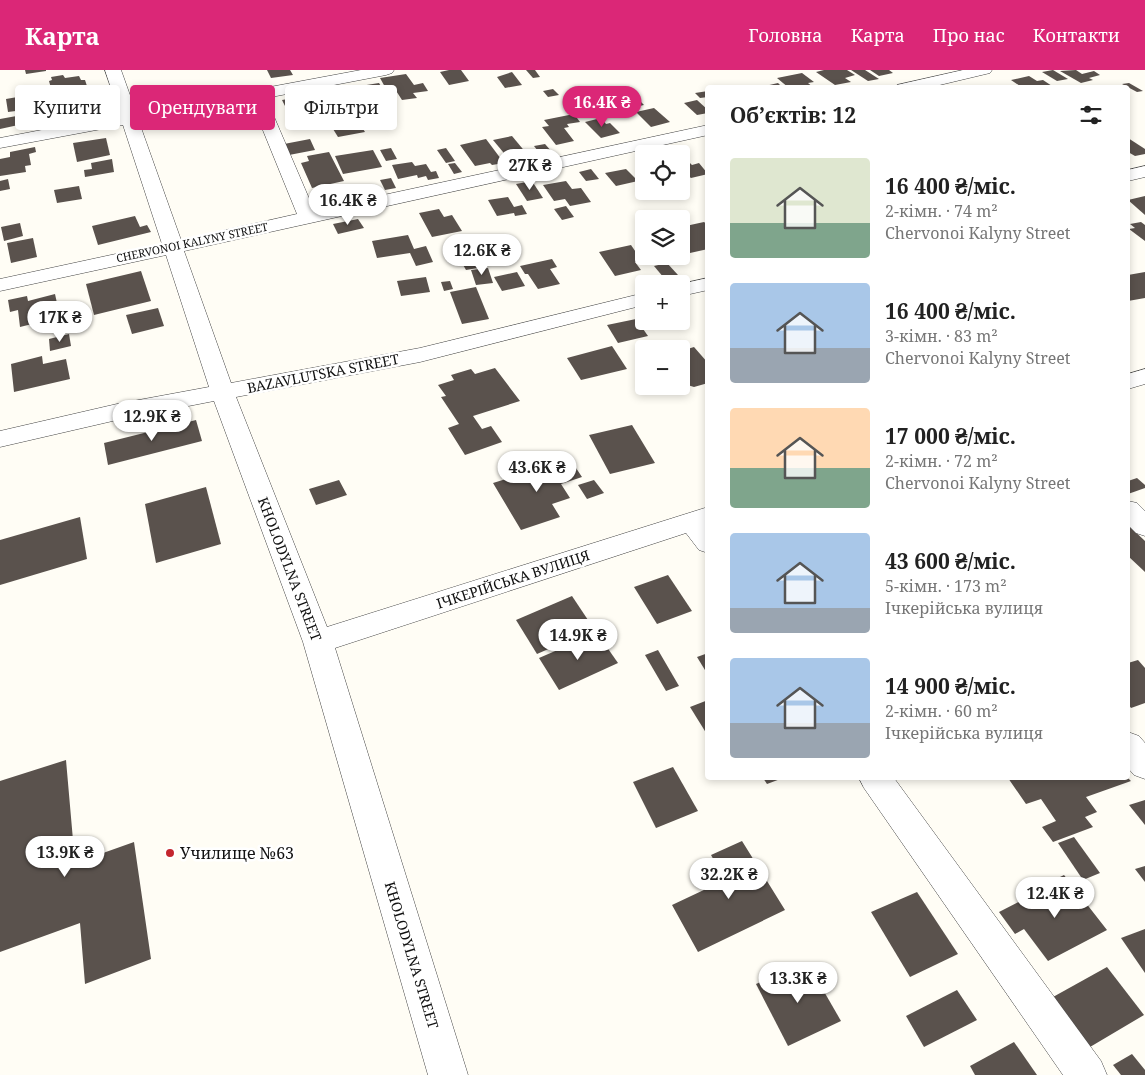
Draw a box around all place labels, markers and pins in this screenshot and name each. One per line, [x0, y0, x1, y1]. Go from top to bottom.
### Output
pin: 16.4K ₴ [556, 85, 648, 128]
pin: 27K ₴ [495, 148, 565, 191]
pin: 16.4K ₴ [302, 184, 394, 226]
pin: 12.6K ₴ [436, 234, 528, 276]
pin: 17K ₴ [25, 300, 95, 343]
pin: 12.9K ₴ [106, 400, 198, 442]
pin: 43.6K ₴ [491, 450, 583, 493]
pin: 14.9K ₴ [532, 618, 624, 661]
pin: 13.9K ₴ [19, 836, 111, 878]
place label: Училище №63 [180, 842, 294, 864]
marker: Училище №63 [164, 847, 176, 859]
pin: 32.2K ₴ [683, 858, 775, 900]
pin: 12.4K ₴ [1009, 876, 1101, 919]
pin: 13.3K ₴ [752, 962, 844, 1004]

